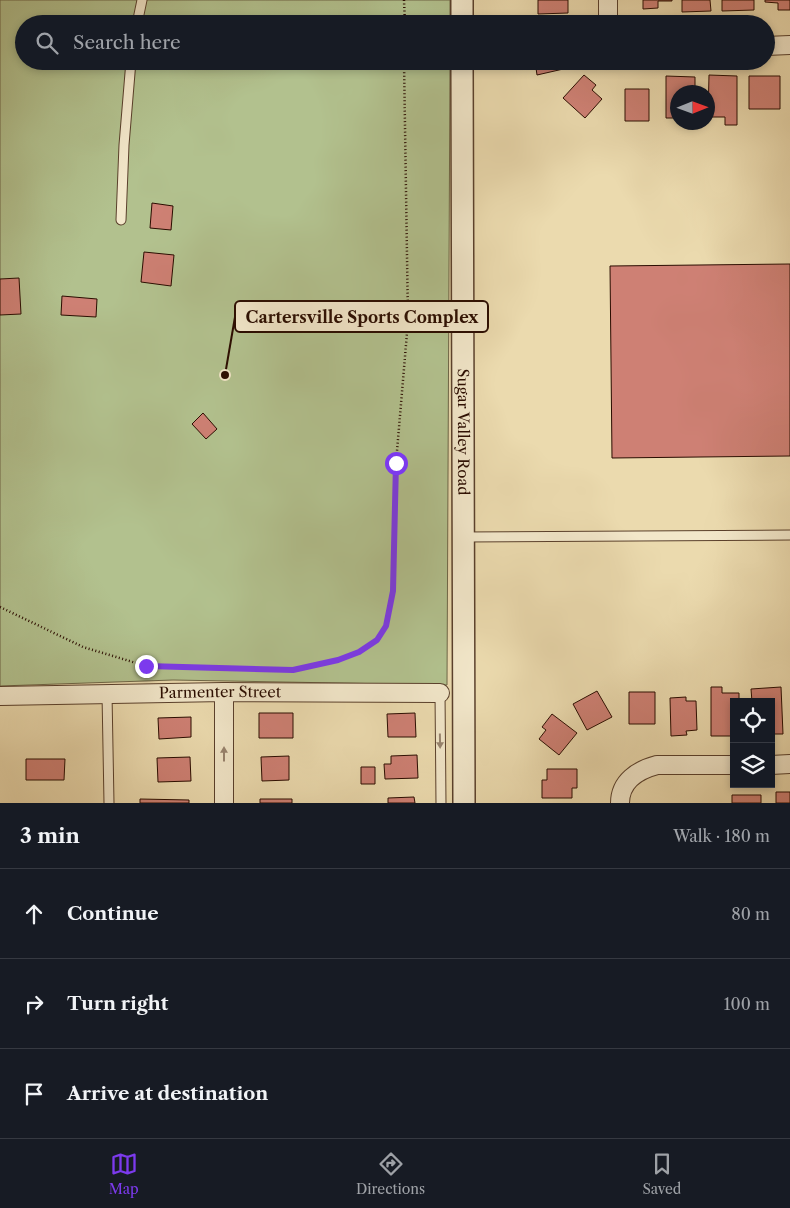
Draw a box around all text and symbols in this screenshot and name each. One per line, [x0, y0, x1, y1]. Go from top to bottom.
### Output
search box [15, 15, 775, 70]
icon: search [33, 29, 61, 57]
text: Search here [73, 31, 181, 54]
north arrow [670, 85, 715, 130]
callout: Cartersville Sports Complex [235, 301, 488, 332]
text: Cartersville Sports Complex [246, 307, 479, 327]
street label: Sugar Valley Road [454, 369, 473, 495]
route start [385, 452, 408, 475]
route end [135, 655, 158, 678]
street label: Parmenter Street [159, 682, 282, 702]
map controls [730, 698, 775, 788]
button: locate [730, 698, 775, 743]
one-way arrow [436, 734, 444, 750]
button: layers [730, 743, 775, 788]
one-way arrow [220, 746, 228, 762]
text: 3 min [20, 823, 80, 848]
text: Walk · 180 m [673, 826, 770, 846]
icon: ahead [20, 900, 48, 928]
text: Continue [67, 902, 159, 925]
text: 80 m [731, 904, 770, 924]
icon: right [20, 990, 48, 1018]
text: Turn right [67, 992, 168, 1015]
text: 100 m [724, 994, 770, 1014]
icon: arrive [20, 1080, 48, 1108]
text: Arrive at destination [67, 1082, 268, 1105]
tab: Map [109, 1150, 139, 1198]
tab: Directions [356, 1150, 425, 1198]
tab: Saved [642, 1150, 681, 1198]

